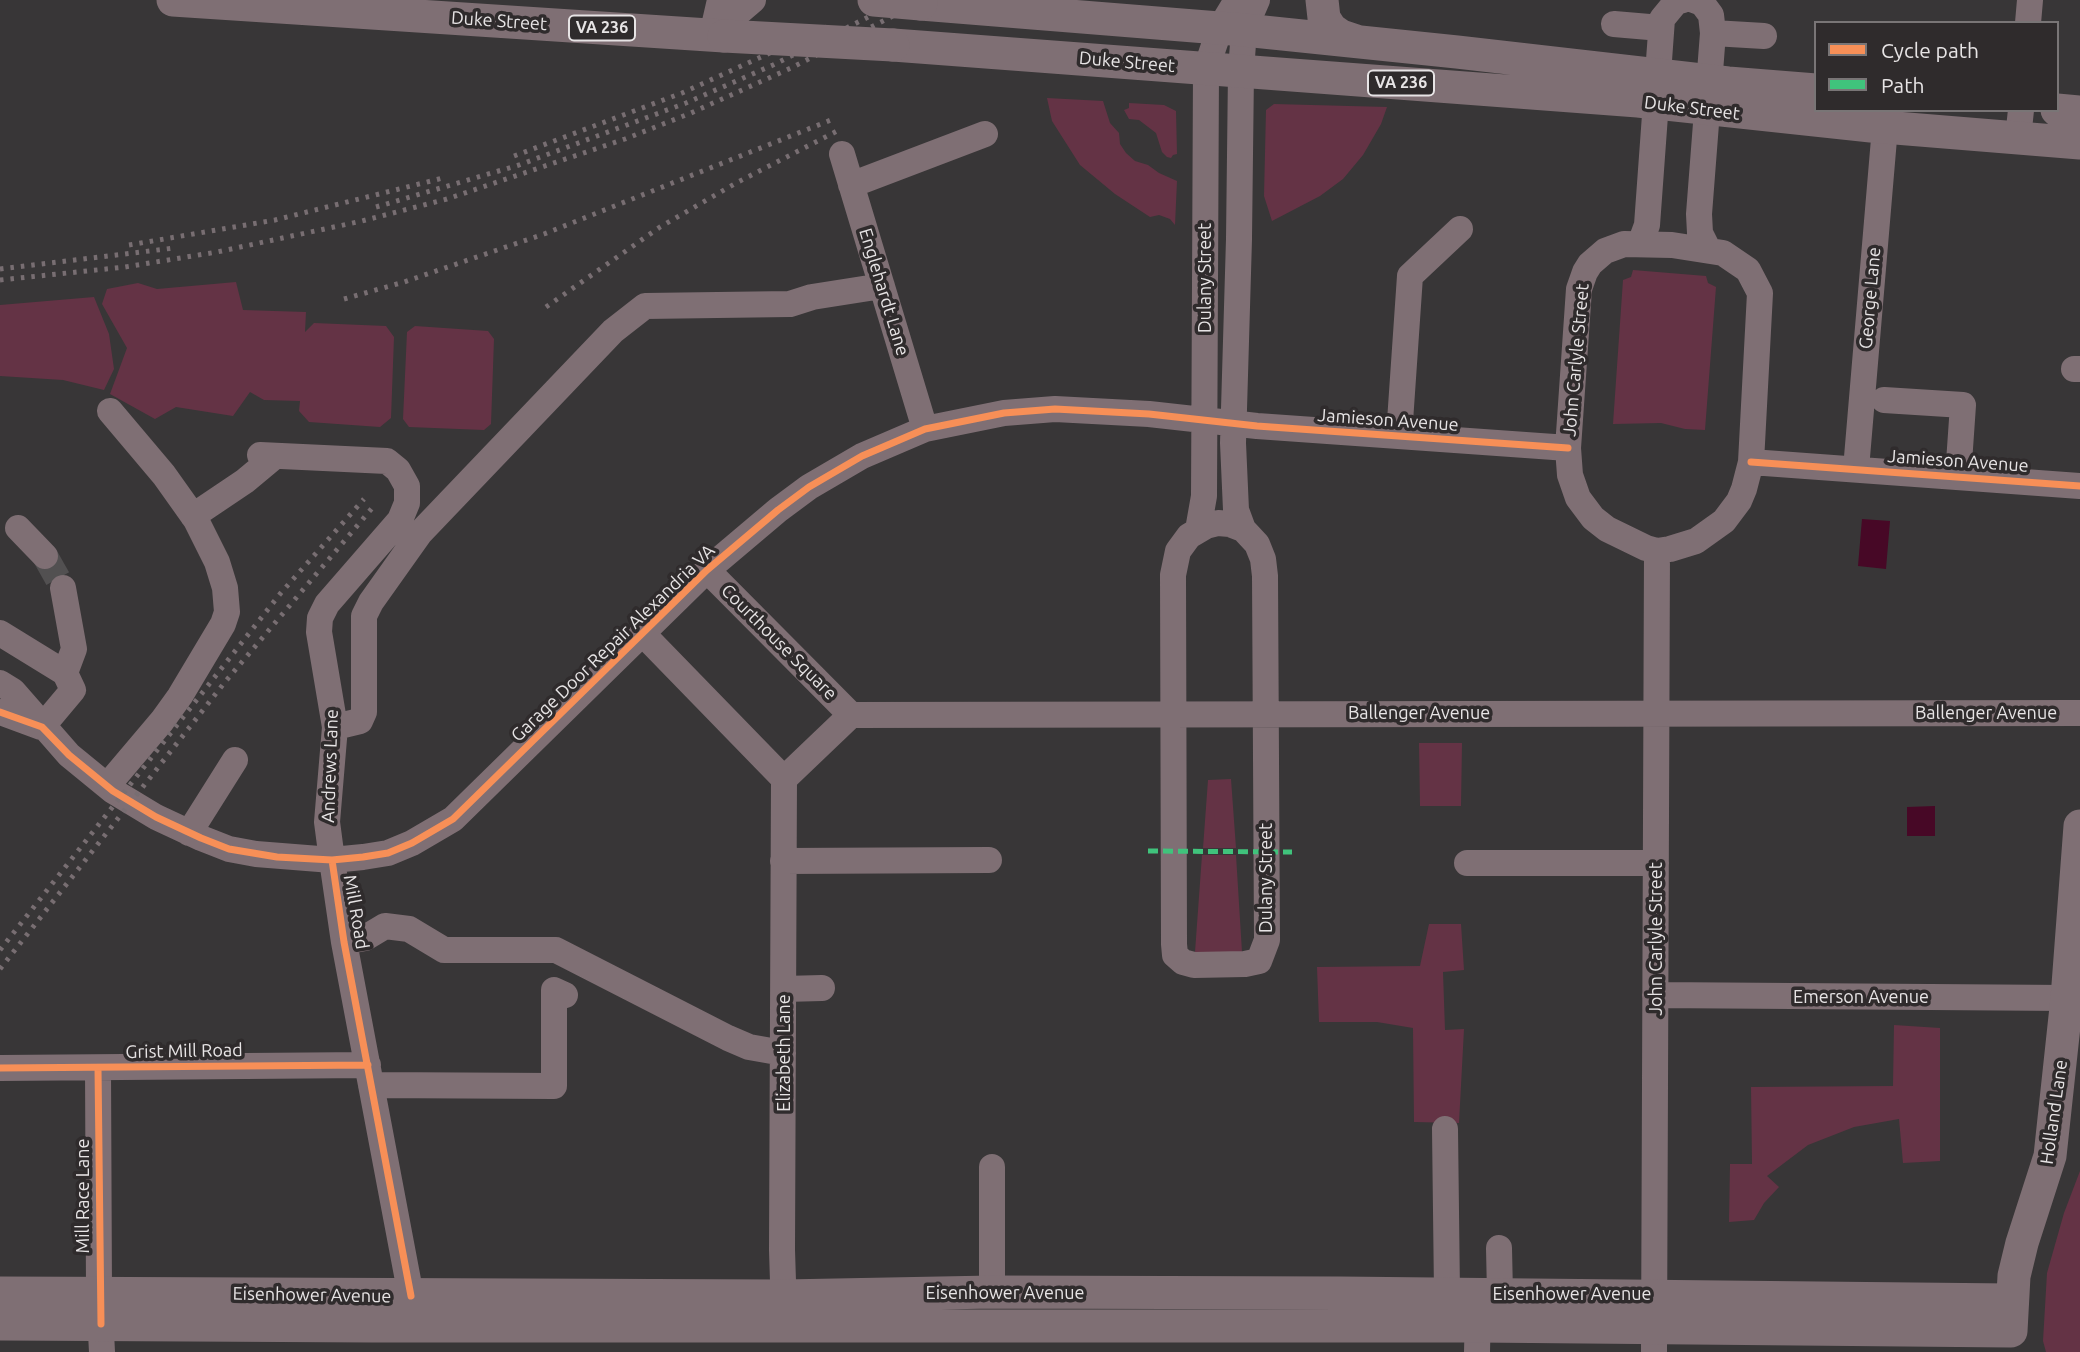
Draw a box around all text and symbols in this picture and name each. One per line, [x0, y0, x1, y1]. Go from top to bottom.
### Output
street label: Duke Street [450, 7, 548, 35]
road number: VA 236 [569, 16, 635, 40]
legend [1814, 21, 2059, 112]
text: Cycle path [1881, 38, 1979, 62]
street label: Duke Street [1078, 47, 1176, 77]
road number: VA 236 [1368, 71, 1434, 96]
text: Path [1881, 73, 1924, 97]
street label: Duke Street [1643, 91, 1741, 125]
street label: Dulany Street [1194, 223, 1216, 333]
street label: Englehardt Lane [854, 226, 914, 358]
street label: George Lane [1855, 246, 1885, 350]
street label: John Carlyle Street [1559, 283, 1593, 437]
street label: Jamieson Avenue [1317, 404, 1459, 436]
street label: Jamieson Avenue [1887, 445, 2029, 477]
street label: Garage Door Repair Alexandria VA [507, 540, 719, 746]
street label: Courthouse Square [717, 580, 841, 704]
street label: Ballenger Avenue [1348, 702, 1490, 724]
street label: Ballenger Avenue [1915, 702, 2057, 724]
street label: Andrews Lane [317, 709, 343, 823]
street label: Dulany Street [1255, 823, 1277, 933]
street label: John Carlyle Street [1645, 862, 1667, 1016]
street label: Mill Road [339, 873, 373, 951]
street label: Emerson Avenue [1793, 986, 1929, 1008]
street label: Elizabeth Lane [773, 994, 795, 1112]
street label: Grist Mill Road [125, 1039, 243, 1063]
street label: Holland Lane [2036, 1058, 2072, 1166]
street label: Mill Race Lane [72, 1138, 94, 1254]
street label: Eisenhower Avenue [926, 1282, 1084, 1304]
street label: Eisenhower Avenue [232, 1283, 392, 1307]
street label: Eisenhower Avenue [1493, 1283, 1651, 1305]

